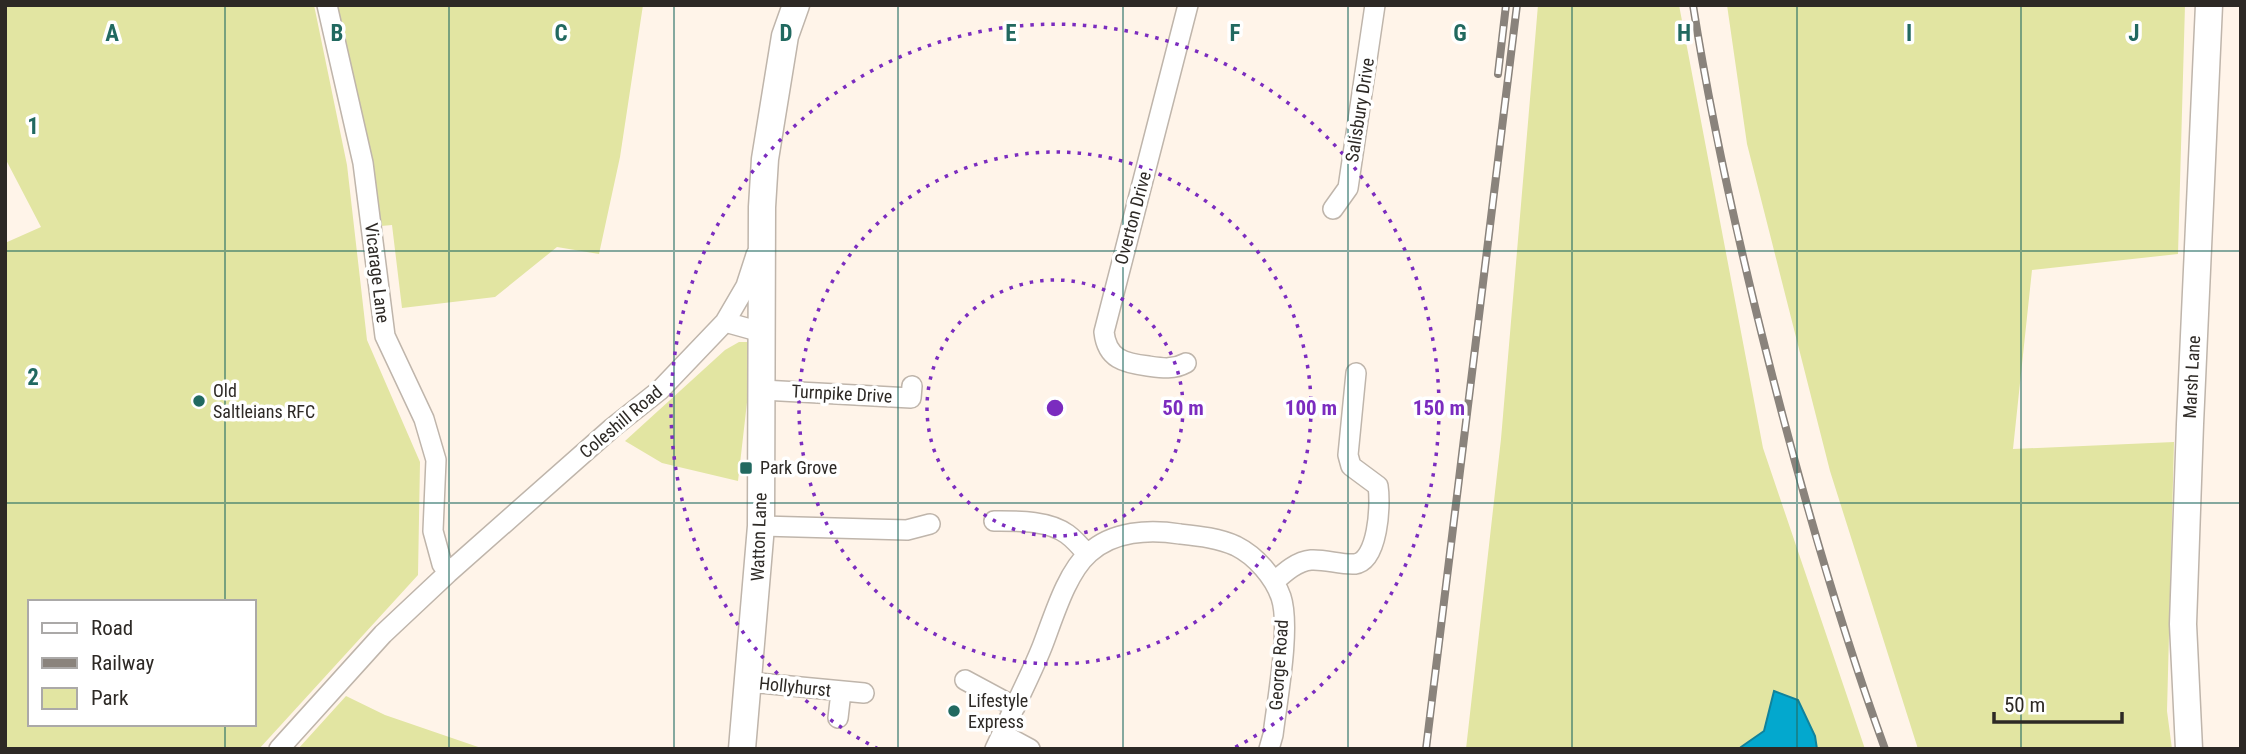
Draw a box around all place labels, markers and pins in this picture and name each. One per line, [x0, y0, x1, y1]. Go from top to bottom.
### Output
place label: Old Saltleians RFC [213, 380, 315, 422]
marker: Old Saltleians RFC [191, 393, 207, 409]
centre of rings [1043, 396, 1067, 420]
place label: Park Grove [760, 457, 837, 478]
marker: Park Grove [738, 460, 754, 476]
place label: Lifestyle Express [968, 690, 1028, 732]
marker: Lifestyle Express [946, 703, 962, 719]

